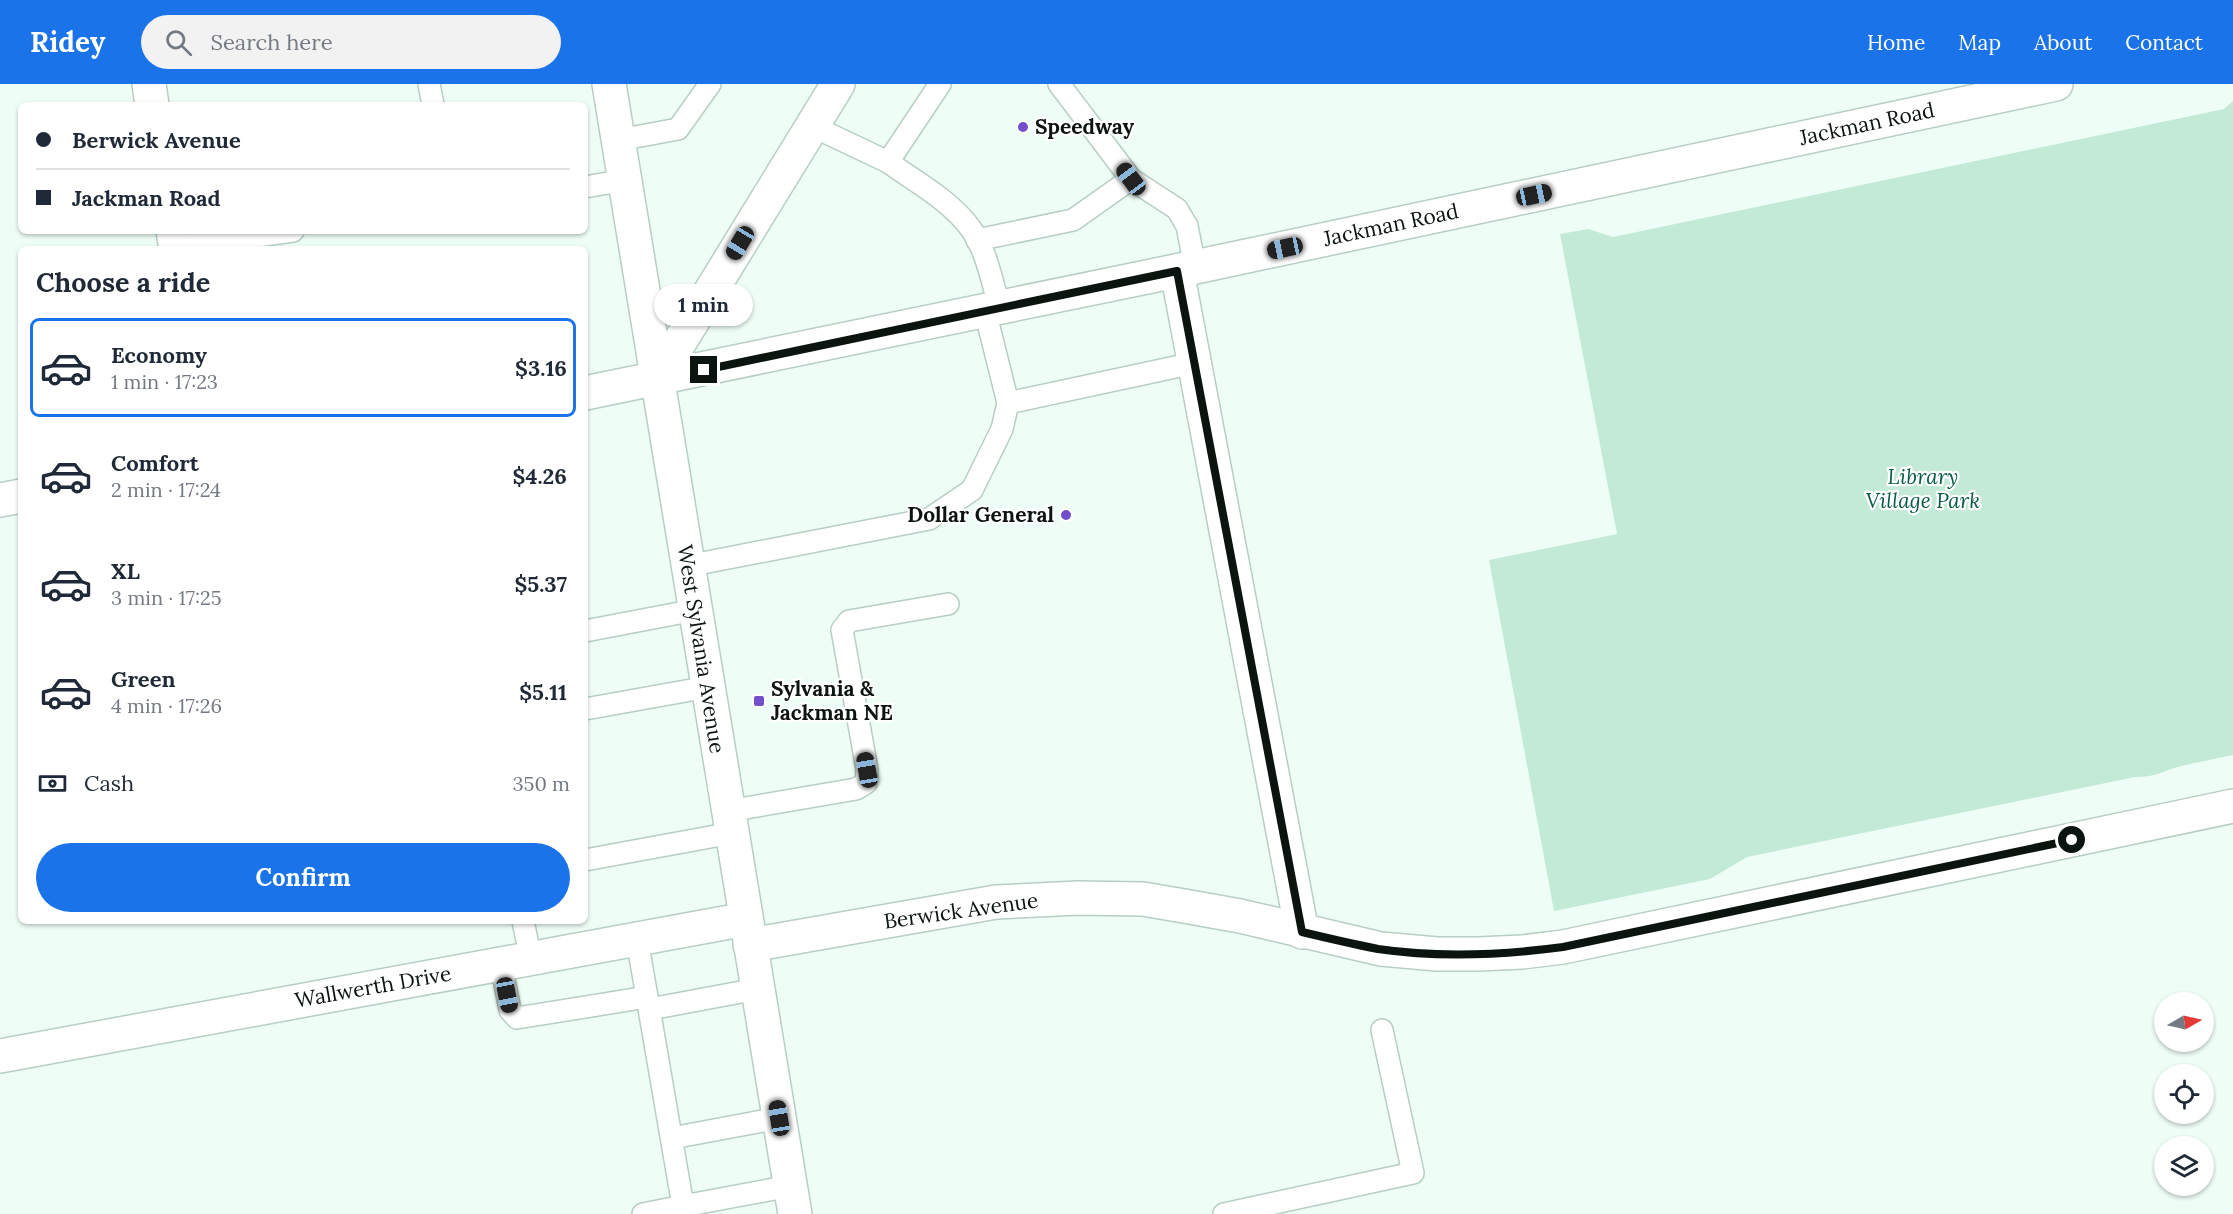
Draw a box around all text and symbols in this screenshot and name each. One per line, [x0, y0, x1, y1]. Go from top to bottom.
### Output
search box [141, 15, 561, 69]
text: Ridey [30, 24, 105, 60]
icon: search [162, 26, 195, 59]
text: Search here [210, 28, 333, 56]
text: Home [1867, 29, 1925, 56]
text: Map [1958, 29, 2001, 56]
text: About [2034, 29, 2092, 56]
text: Contact [2125, 29, 2203, 56]
street label: Jackman Road [1796, 96, 1937, 151]
place label: Speedway [1035, 113, 1135, 140]
marker: Speedway [1016, 120, 1030, 134]
text: Berwick Avenue [72, 126, 241, 154]
car [1113, 159, 1149, 199]
car [1515, 182, 1553, 208]
text: Jackman Road [72, 184, 221, 212]
street label: Jackman Road [1320, 197, 1461, 252]
car [723, 223, 757, 263]
car [1266, 235, 1304, 261]
text: Choose a ride [36, 265, 210, 299]
callout: 1 min [654, 283, 754, 325]
text: 1 min [678, 292, 729, 317]
icon: car [39, 341, 93, 395]
text: Economy [111, 341, 207, 369]
text: $3.16 [515, 354, 567, 382]
route end [690, 356, 717, 383]
text: 1 min · 17:23 [111, 369, 218, 394]
icon: car [39, 449, 93, 503]
text: Comfort [111, 449, 199, 477]
text: $4.26 [513, 462, 567, 490]
park label: Library Village Park [1866, 463, 1980, 514]
text: 2 min · 17:24 [111, 477, 221, 502]
place label: Dollar General [907, 501, 1054, 528]
marker: Dollar General [1059, 508, 1073, 522]
street label: West Sylvania Avenue [672, 543, 731, 755]
icon: car [39, 557, 93, 611]
text: XL [111, 557, 140, 585]
text: $5.37 [514, 570, 567, 598]
text: 3 min · 17:25 [111, 585, 222, 610]
icon: car [39, 665, 93, 719]
text: Green [111, 665, 176, 693]
place label: Sylvania & Jackman NE [771, 675, 893, 726]
text: $5.11 [519, 678, 567, 706]
text: 4 min · 17:26 [111, 693, 222, 718]
marker: Sylvania & Jackman NE [752, 694, 766, 708]
car [855, 751, 879, 789]
icon: cash [36, 767, 69, 800]
text: Cash [84, 769, 134, 797]
text: 350 m [512, 771, 570, 796]
route start [2058, 826, 2085, 853]
button: Confirm [36, 843, 570, 912]
street label: Berwick Avenue [882, 886, 1040, 935]
street label: Wallwerth Drive [293, 959, 453, 1014]
car [495, 976, 519, 1014]
north arrow [2154, 992, 2214, 1052]
map controls [2154, 992, 2214, 1196]
button: locate [2154, 1064, 2214, 1124]
car [767, 1099, 791, 1137]
button: layers [2154, 1136, 2214, 1196]

